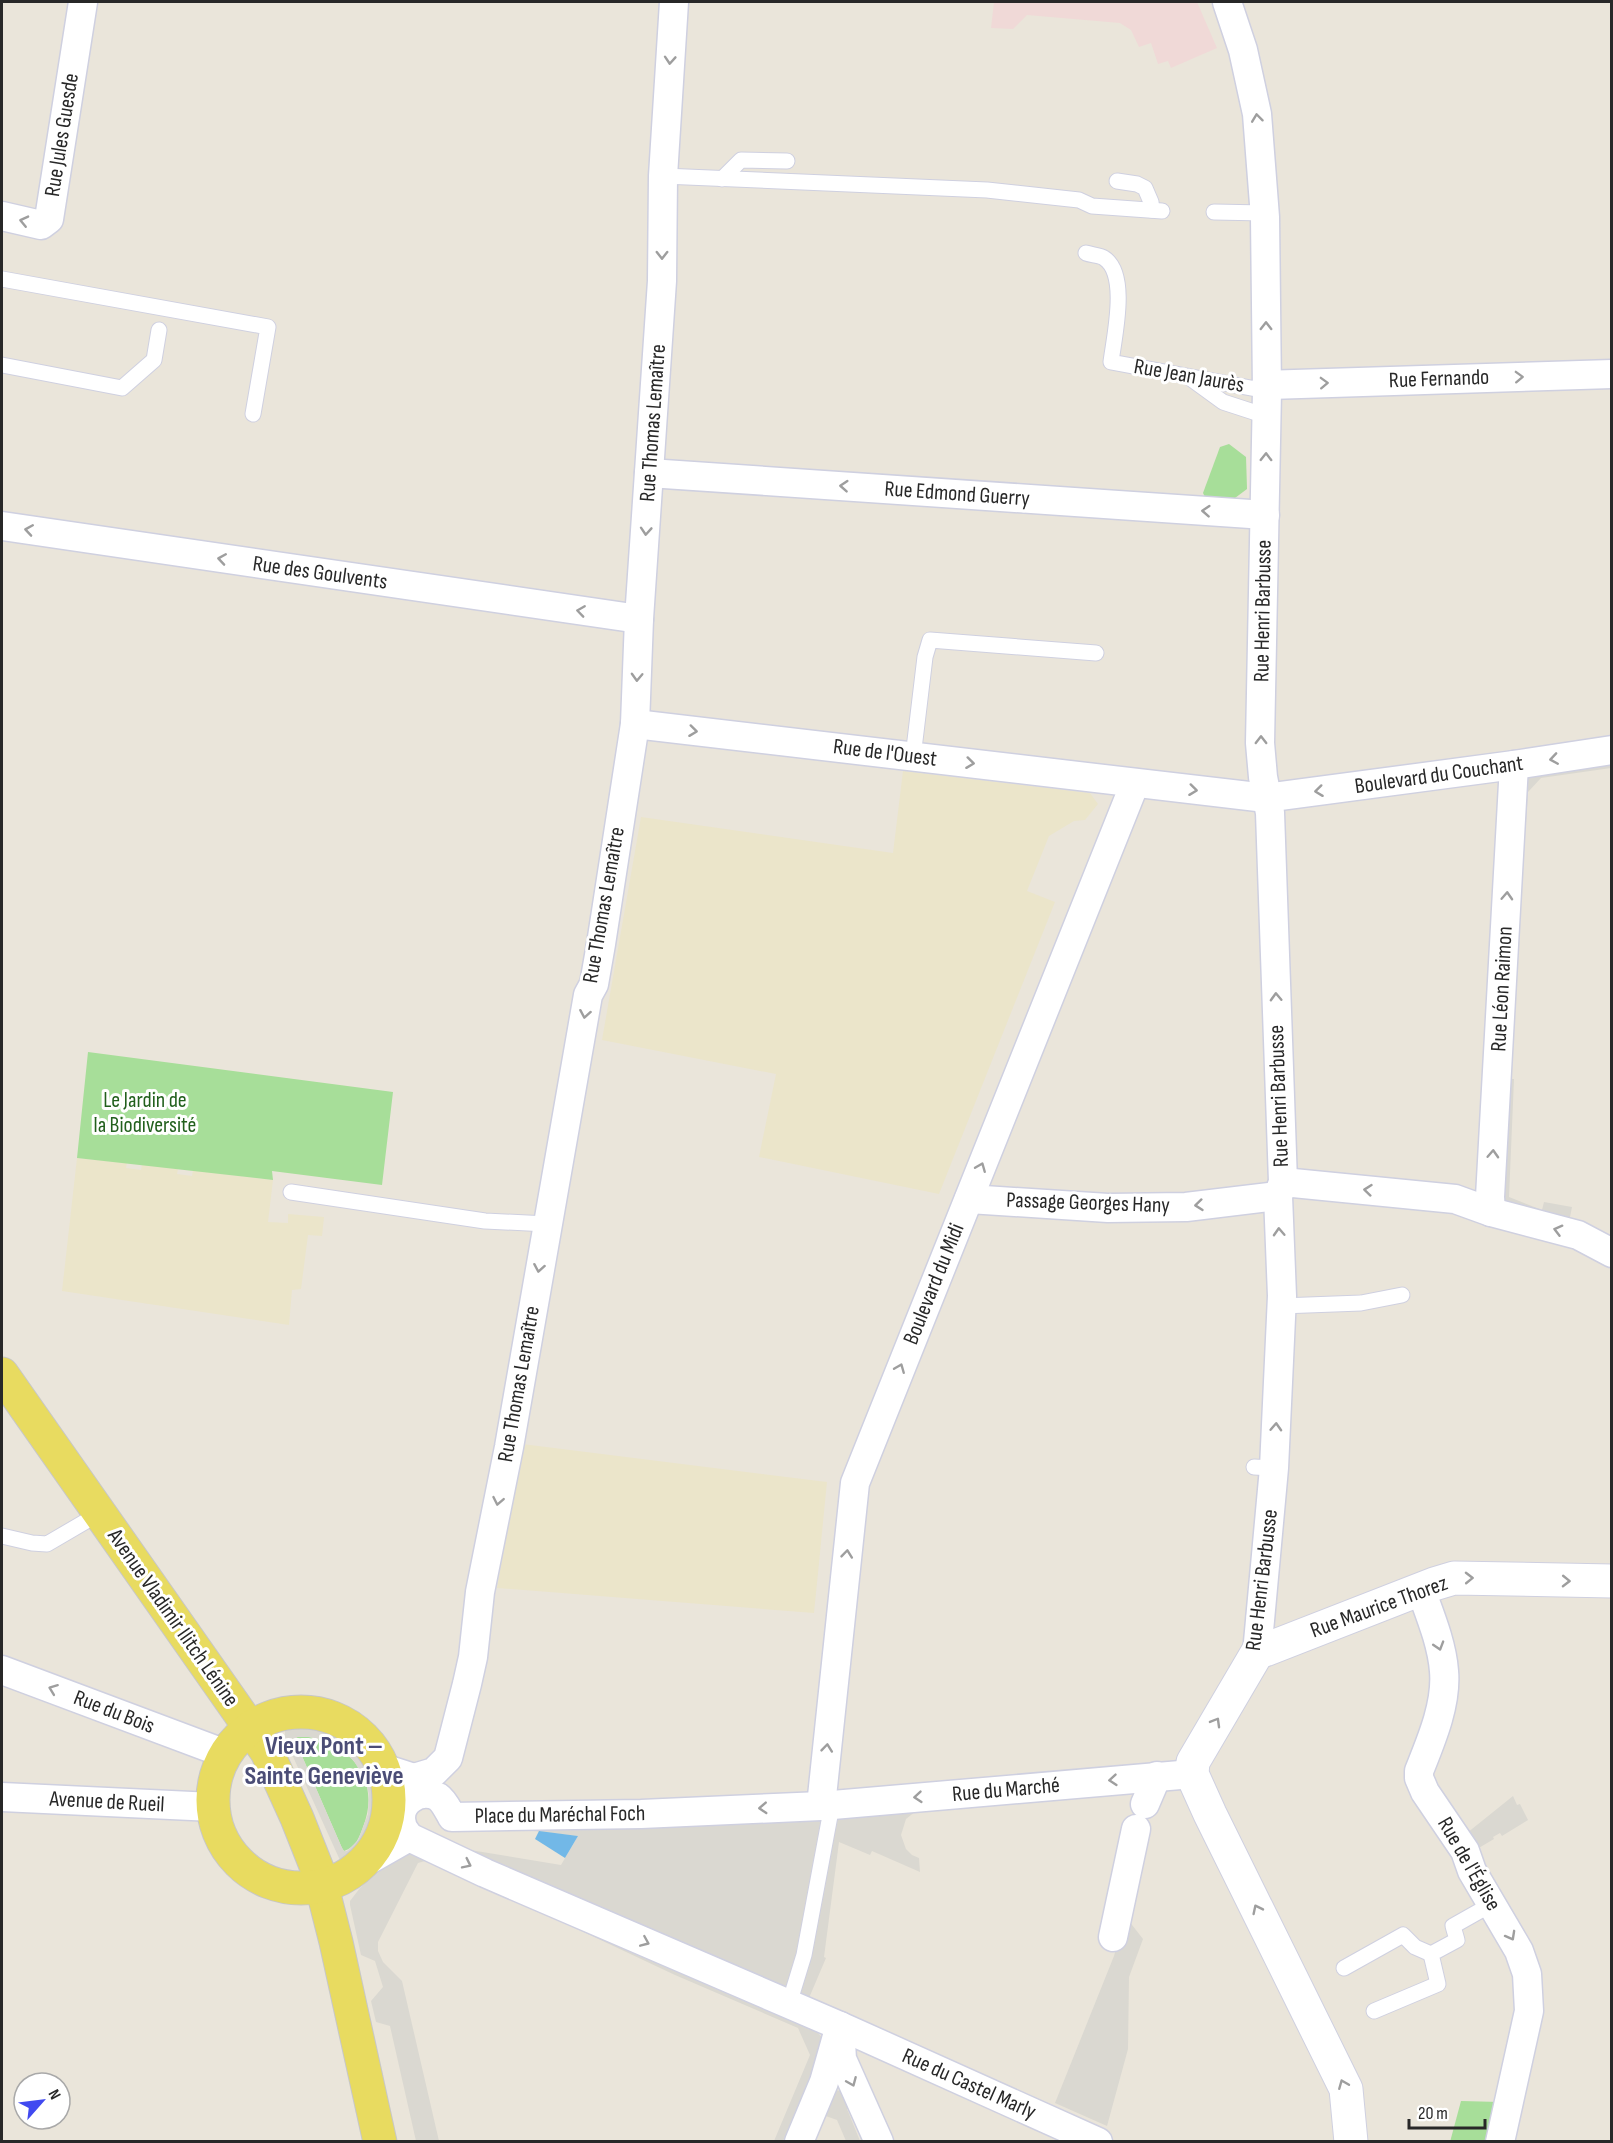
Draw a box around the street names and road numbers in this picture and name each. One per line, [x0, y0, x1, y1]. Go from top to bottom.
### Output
street label: Rue Jules Guesde [39, 71, 85, 199]
street label: Rue Thomas Lemaître [634, 343, 672, 503]
street label: Rue Jean Jaurès [1132, 353, 1246, 399]
street label: Rue Fernando [1388, 364, 1490, 394]
street label: Rue Edmond Guerry [883, 475, 1031, 513]
street label: Rue Henri Barbusse [1248, 540, 1278, 682]
street label: Rue des Goulvents [251, 550, 389, 596]
street label: Rue de l'Ouest [832, 733, 939, 773]
street label: Boulevard du Couchant [1353, 750, 1525, 800]
street label: Rue Thomas Lemaître [577, 825, 631, 985]
street label: Rue Léon Raimon [1485, 926, 1519, 1052]
street label: Rue Henri Barbusse [1263, 1024, 1295, 1168]
street label: Passage Georges Hany [1006, 1187, 1171, 1219]
street label: Boulevard du Midi [897, 1219, 971, 1349]
street label: Rue Thomas Lemaître [492, 1304, 546, 1464]
street label: Rue Henri Barbusse [1240, 1508, 1284, 1652]
street label: Avenue Vladimir Ilitch Lénine [101, 1523, 245, 1712]
street label: Rue Maurice Thorez [1307, 1570, 1451, 1644]
street label: Rue du Bois [70, 1684, 158, 1740]
street label: Rue du Marché [951, 1772, 1061, 1808]
street label: Avenue de Rueil [48, 1785, 165, 1818]
street label: Place du Maréchal Foch [474, 1800, 646, 1830]
street label: Rue de l'Église [1431, 1812, 1507, 1916]
street label: Rue du Castel Marly [898, 2042, 1041, 2126]

